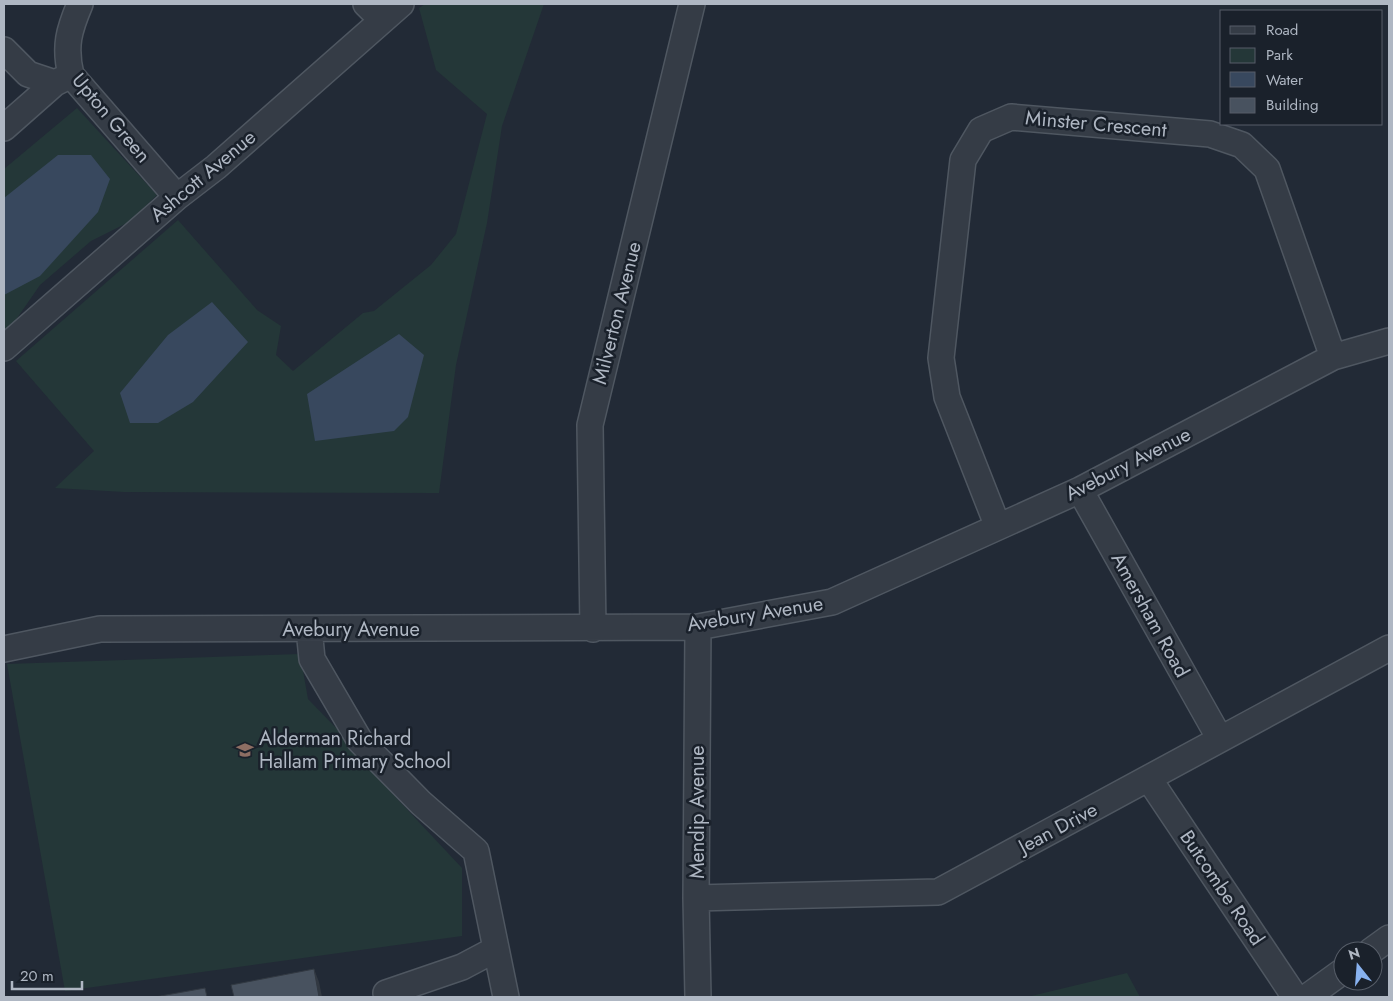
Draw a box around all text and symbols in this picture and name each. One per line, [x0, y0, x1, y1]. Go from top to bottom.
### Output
legend [1220, 10, 1383, 125]
text: Road [1266, 19, 1298, 41]
text: Park [1266, 44, 1293, 66]
street label: Upton Green [65, 67, 157, 169]
text: Water [1266, 69, 1304, 91]
text: Building [1266, 94, 1318, 116]
street label: Minster Crescent [1024, 103, 1168, 145]
street label: Ashcott Avenue [144, 123, 262, 229]
street label: Milverton Avenue [585, 239, 649, 387]
street label: Avebury Avenue [1060, 420, 1196, 508]
street label: Amersham Road [1104, 547, 1196, 683]
street label: Avebury Avenue [685, 589, 825, 639]
street label: Avebury Avenue [282, 615, 420, 644]
place label: Alderman Richard Hallam Primary School [259, 724, 451, 776]
school or university icon: Alderman Richard Hallam Primary School [235, 740, 255, 760]
street label: Mendip Avenue [683, 745, 712, 879]
street label: Jean Drive [1011, 795, 1103, 862]
street label: Butcombe Road [1173, 825, 1271, 951]
north arrow [1333, 941, 1383, 991]
text: N [1346, 942, 1362, 965]
scale bar [12, 958, 82, 990]
text: 20 m [20, 965, 54, 987]

